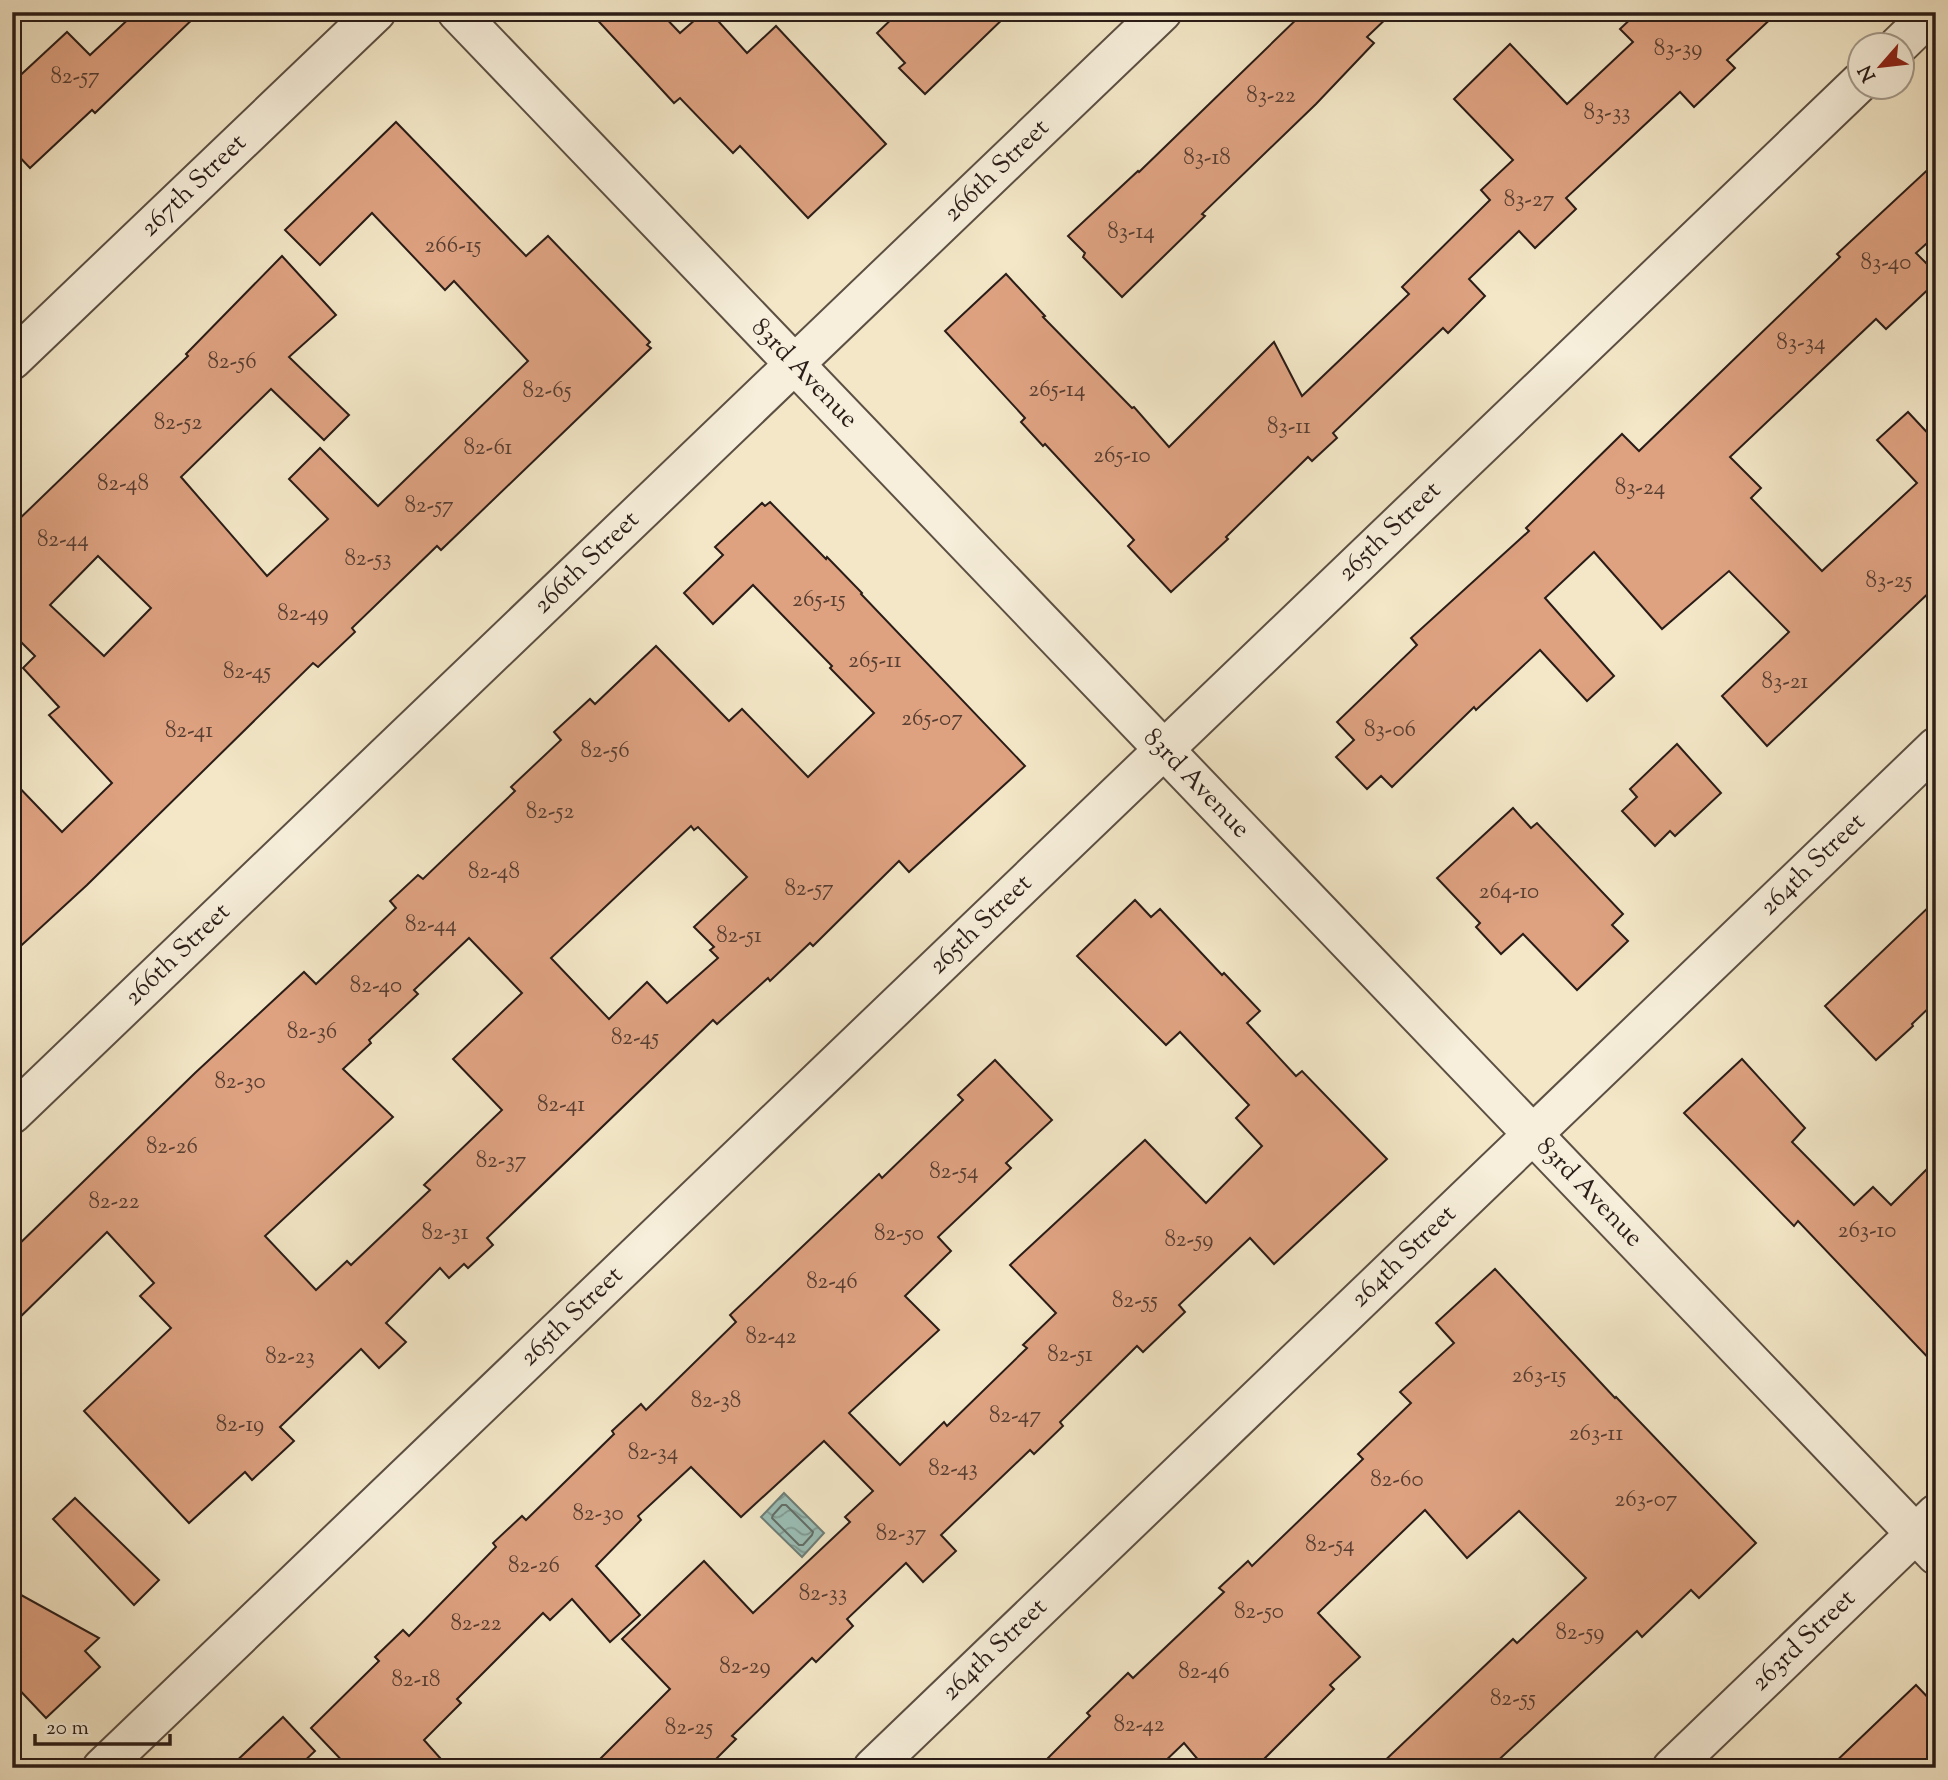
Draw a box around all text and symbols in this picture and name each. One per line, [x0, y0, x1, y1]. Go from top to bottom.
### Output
north arrow [1846, 32, 1916, 102]
house number: 83-39 [1654, 33, 1702, 66]
text: N [1853, 60, 1884, 86]
house number: 82-57 [50, 61, 100, 94]
house number: 83-22 [1246, 80, 1296, 113]
house number: 83-33 [1584, 97, 1631, 130]
street label: 266th Street [936, 111, 1058, 231]
street label: 267th Street [133, 126, 255, 246]
house number: 83-18 [1183, 142, 1231, 175]
house number: 83-27 [1504, 184, 1555, 217]
house number: 83-14 [1107, 216, 1155, 249]
house number: 266-15 [425, 230, 482, 263]
house number: 83-40 [1861, 247, 1911, 280]
street label: 83rd Avenue [742, 311, 866, 437]
house number: 83-34 [1776, 327, 1826, 360]
house number: 82-56 [207, 346, 257, 379]
house number: 265-14 [1028, 374, 1086, 407]
house number: 82-65 [522, 375, 572, 408]
house number: 82-52 [154, 407, 202, 440]
house number: 83-11 [1267, 411, 1311, 444]
house number: 82-61 [464, 432, 513, 465]
house number: 265-10 [1093, 440, 1151, 473]
house number: 82-48 [97, 468, 149, 501]
house number: 83-24 [1615, 472, 1665, 505]
street label: 265th Street [1330, 473, 1450, 591]
house number: 82-57 [404, 490, 454, 523]
street label: 266th Street [526, 503, 648, 623]
house number: 82-44 [37, 524, 89, 557]
house number: 82-53 [344, 543, 392, 576]
house number: 83-25 [1866, 565, 1913, 598]
house number: 265-15 [792, 584, 846, 617]
house number: 82-49 [277, 598, 329, 631]
house number: 265-11 [848, 645, 902, 678]
house number: 82-45 [223, 656, 271, 689]
house number: 83-21 [1762, 666, 1809, 699]
house number: 265-07 [901, 703, 963, 736]
house number: 83-06 [1364, 714, 1416, 747]
house number: 82-41 [165, 715, 213, 748]
street label: 83rd Avenue [1134, 721, 1258, 847]
house number: 82-56 [580, 735, 630, 768]
house number: 82-52 [526, 796, 574, 829]
street label: 264th Street [1752, 805, 1874, 925]
house number: 82-48 [468, 856, 520, 889]
street label: 265th Street [921, 866, 1041, 984]
house number: 82-57 [784, 873, 834, 906]
house number: 264-10 [1479, 876, 1539, 909]
street label: 266th Street [117, 895, 239, 1015]
house number: 82-44 [405, 909, 457, 942]
house number: 82-51 [716, 920, 762, 953]
house number: 82-40 [350, 970, 402, 1003]
house number: 82-36 [287, 1016, 337, 1049]
house number: 82-45 [611, 1022, 659, 1055]
house number: 82-30 [214, 1066, 266, 1099]
house number: 82-41 [537, 1089, 585, 1122]
street label: 83rd Avenue [1527, 1130, 1651, 1256]
house number: 82-26 [146, 1131, 198, 1164]
house number: 82-37 [476, 1145, 527, 1178]
house number: 82-54 [929, 1156, 979, 1189]
house number: 82-22 [88, 1186, 140, 1219]
street label: 264th Street [1343, 1197, 1465, 1317]
house number: 263-10 [1838, 1215, 1896, 1248]
house number: 82-31 [422, 1217, 469, 1250]
house number: 82-50 [874, 1218, 924, 1251]
house number: 82-59 [1165, 1224, 1213, 1257]
street label: 265th Street [512, 1258, 632, 1376]
house number: 82-46 [806, 1266, 858, 1299]
house number: 82-55 [1112, 1285, 1158, 1318]
house number: 82-42 [745, 1321, 797, 1354]
house number: 82-51 [1047, 1339, 1093, 1372]
house number: 82-23 [265, 1341, 315, 1374]
house number: 263-15 [1512, 1360, 1566, 1393]
house number: 82-38 [691, 1385, 741, 1418]
house number: 82-47 [989, 1400, 1041, 1433]
house number: 82-19 [216, 1409, 264, 1442]
house number: 263-11 [1569, 1418, 1623, 1451]
house number: 82-34 [628, 1437, 678, 1470]
house number: 82-43 [928, 1453, 978, 1486]
house number: 82-60 [1370, 1464, 1424, 1497]
house number: 263-07 [1615, 1484, 1678, 1517]
house number: 82-30 [572, 1498, 624, 1531]
house number: 82-37 [876, 1518, 927, 1551]
house number: 82-54 [1305, 1529, 1355, 1562]
house number: 82-26 [508, 1550, 560, 1583]
house number: 82-33 [799, 1578, 847, 1611]
street label: 263rd Street [1743, 1582, 1865, 1700]
street label: 264th Street [934, 1590, 1056, 1710]
house number: 82-50 [1234, 1596, 1284, 1629]
house number: 82-22 [450, 1608, 502, 1641]
house number: 82-59 [1556, 1617, 1604, 1650]
house number: 82-29 [719, 1651, 771, 1684]
house number: 82-46 [1178, 1656, 1230, 1689]
house number: 82-18 [392, 1664, 440, 1697]
house number: 82-55 [1490, 1683, 1536, 1716]
scale bar [35, 1703, 170, 1747]
house number: 82-42 [1113, 1709, 1165, 1742]
house number: 82-25 [665, 1712, 713, 1745]
text: 20 m [46, 1714, 89, 1744]

